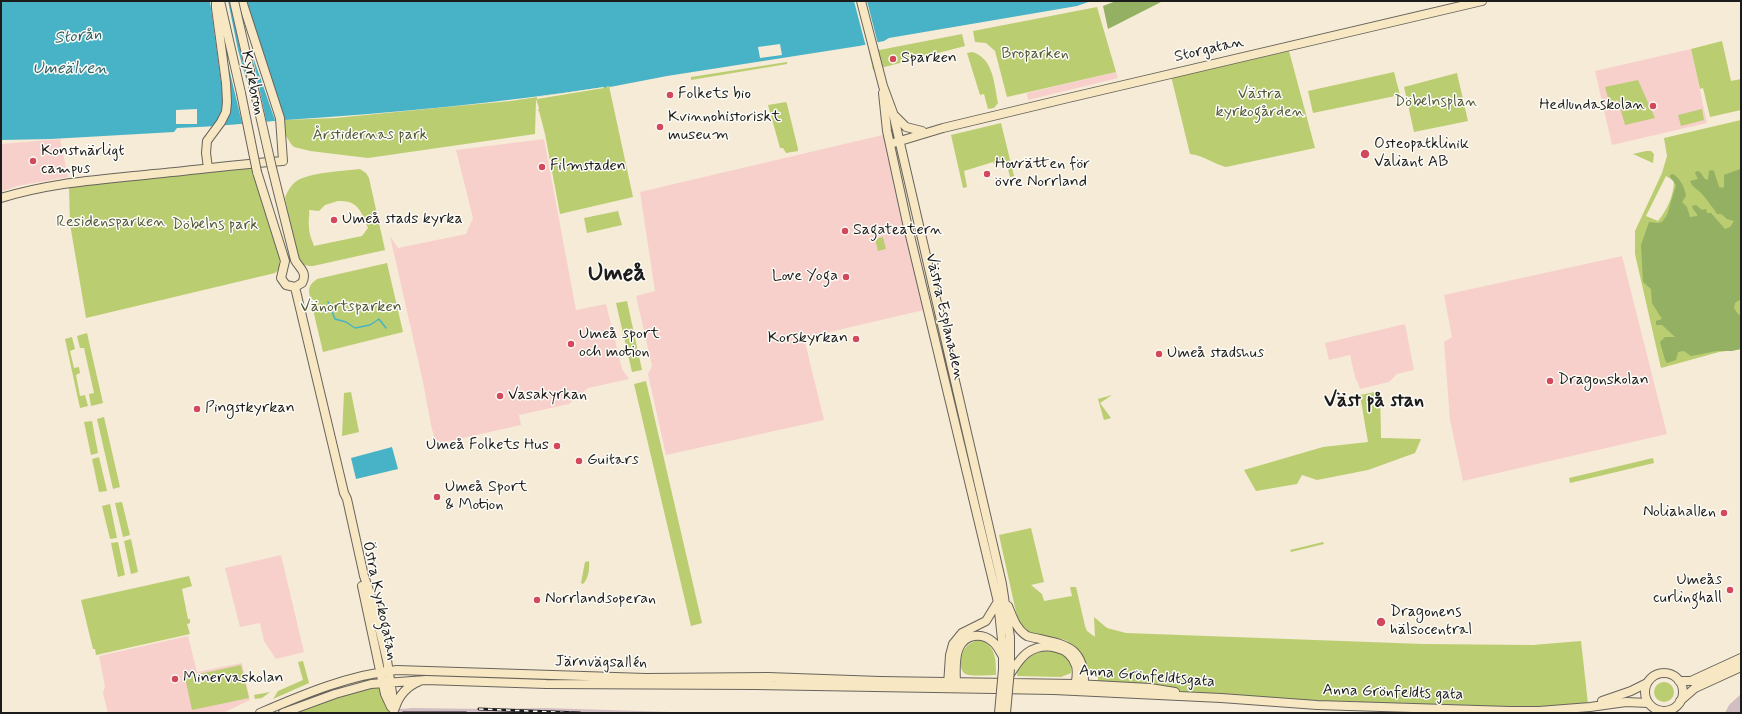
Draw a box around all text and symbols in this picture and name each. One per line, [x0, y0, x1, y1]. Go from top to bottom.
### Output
water label: Storån [53, 24, 103, 50]
street label: Storgatan [1172, 33, 1246, 67]
park label: Broparken [1001, 45, 1069, 65]
street label: Kyrkbron [236, 49, 268, 117]
place label: Sparken [901, 49, 957, 69]
marker: Sparken [888, 54, 898, 64]
water label: Umeälven [32, 59, 108, 79]
place label: Folkets bio [678, 85, 751, 105]
park label: Västra kyrkogården [1216, 85, 1304, 123]
marker: Folkets bio [665, 90, 675, 100]
park label: Döbelnsplan [1394, 93, 1478, 113]
place label: Hedlundaskolan [1539, 96, 1645, 116]
marker: Hedlundaskolan [1648, 101, 1658, 111]
place label: Kvinnohistoriskt museum [668, 108, 781, 146]
marker: Kvinnohistoriskt museum [655, 122, 665, 132]
park label: Årstidernas park [313, 126, 427, 146]
place label: Osteopatklinik Valiant AB [1374, 135, 1469, 173]
place label: Konstnärligt campus [41, 142, 124, 180]
marker: Osteopatklinik Valiant AB [1359, 148, 1371, 160]
place label: Hovrätten för övre Norrland [995, 155, 1090, 193]
marker: Konstnärligt campus [28, 156, 38, 166]
place label: Filmstaden [550, 157, 626, 177]
marker: Filmstaden [537, 162, 547, 172]
marker: Hovrätten för övre Norrland [982, 169, 992, 179]
place label: Umeå stads kyrka [342, 210, 463, 230]
park label: Residensparken [56, 213, 166, 233]
marker: Umeå stads kyrka [329, 215, 339, 225]
park label: Döbelns park [172, 216, 258, 236]
place label: Sagateatern [853, 221, 942, 241]
marker: Sagateatern [840, 226, 850, 236]
street label: Västra Esplanaden [920, 252, 968, 382]
district label: Umeå [588, 261, 646, 289]
place label: Love Yoga [772, 267, 838, 287]
marker: Love Yoga [841, 272, 851, 282]
park label: Vänortsparken [300, 298, 402, 318]
place label: Umeå sport och motion [579, 325, 660, 363]
place label: Korskyrkan [768, 329, 848, 349]
marker: Korskyrkan [851, 334, 861, 344]
marker: Umeå sport och motion [566, 339, 576, 349]
place label: Umeå stadshus [1167, 344, 1264, 364]
marker: Umeå stadshus [1154, 349, 1164, 359]
place label: Dragonskolan [1558, 371, 1649, 391]
marker: Dragonskolan [1545, 376, 1555, 386]
place label: Vasakyrkan [508, 386, 587, 406]
district label: Väst på stan [1324, 390, 1424, 414]
marker: Vasakyrkan [495, 391, 505, 401]
place label: Pingstkyrkan [205, 399, 295, 419]
marker: Pingstkyrkan [192, 404, 202, 414]
place label: Umeå Folkets Hus [426, 436, 549, 456]
marker: Umeå Folkets Hus [552, 441, 562, 451]
place label: Guitars [587, 451, 639, 471]
marker: Guitars [574, 456, 584, 466]
place label: Umeå Sport & Motion [445, 478, 527, 516]
marker: Umeå Sport & Motion [432, 492, 442, 502]
place label: Noliahallen [1643, 503, 1716, 523]
marker: Noliahallen [1719, 508, 1729, 518]
street label: Östra Kyrkogatan [357, 540, 401, 662]
place label: Umeås curlinghall [1653, 571, 1722, 609]
marker: Umeås curlinghall [1725, 585, 1735, 595]
place label: Norrlandsoperan [545, 590, 656, 610]
marker: Norrlandsoperan [532, 595, 542, 605]
place label: Dragonens hälsocentral [1390, 603, 1472, 641]
marker: Dragonens hälsocentral [1375, 616, 1387, 628]
street label: Järnvägsallén [555, 653, 647, 673]
street label: Anna Grönfeldtsgata [1078, 661, 1216, 693]
place label: Minervaskolan [183, 669, 284, 689]
marker: Minervaskolan [170, 674, 180, 684]
street label: Anna Grönfeldts gata [1322, 681, 1464, 705]

